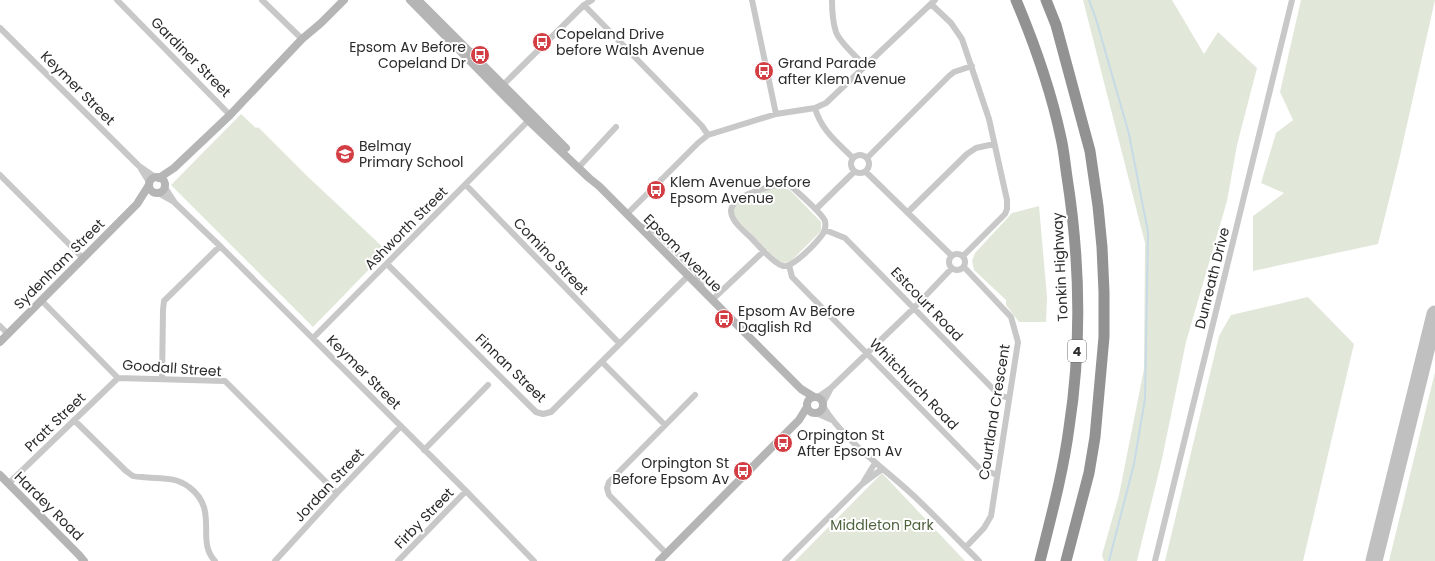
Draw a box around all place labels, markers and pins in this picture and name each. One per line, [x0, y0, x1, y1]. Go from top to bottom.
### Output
place label: Copeland Drive before Walsh Avenue [556, 24, 705, 60]
bus stop icon: Copeland Drive before Walsh Avenue [531, 31, 553, 53]
place label: Epsom Av Before Copeland Dr [349, 37, 466, 73]
bus stop icon: Epsom Av Before Copeland Dr [469, 44, 491, 66]
place label: Grand Parade after Klem Avenue [778, 53, 906, 89]
bus stop icon: Grand Parade after Klem Avenue [753, 60, 775, 82]
place label: Belmay Primary School [359, 136, 464, 172]
school or university icon: Belmay Primary School [334, 143, 356, 165]
place label: Klem Avenue before Epsom Avenue [670, 172, 811, 208]
bus stop icon: Klem Avenue before Epsom Avenue [645, 179, 667, 201]
place label: Epsom Av Before Daglish Rd [738, 301, 855, 337]
bus stop icon: Epsom Av Before Daglish Rd [713, 308, 735, 330]
place label: Orpington St After Epsom Av [797, 425, 902, 461]
bus stop icon: Orpington St After Epsom Av [772, 432, 794, 454]
place label: Orpington St Before Epsom Av [612, 453, 729, 489]
bus stop icon: Orpington St Before Epsom Av [732, 460, 754, 482]

